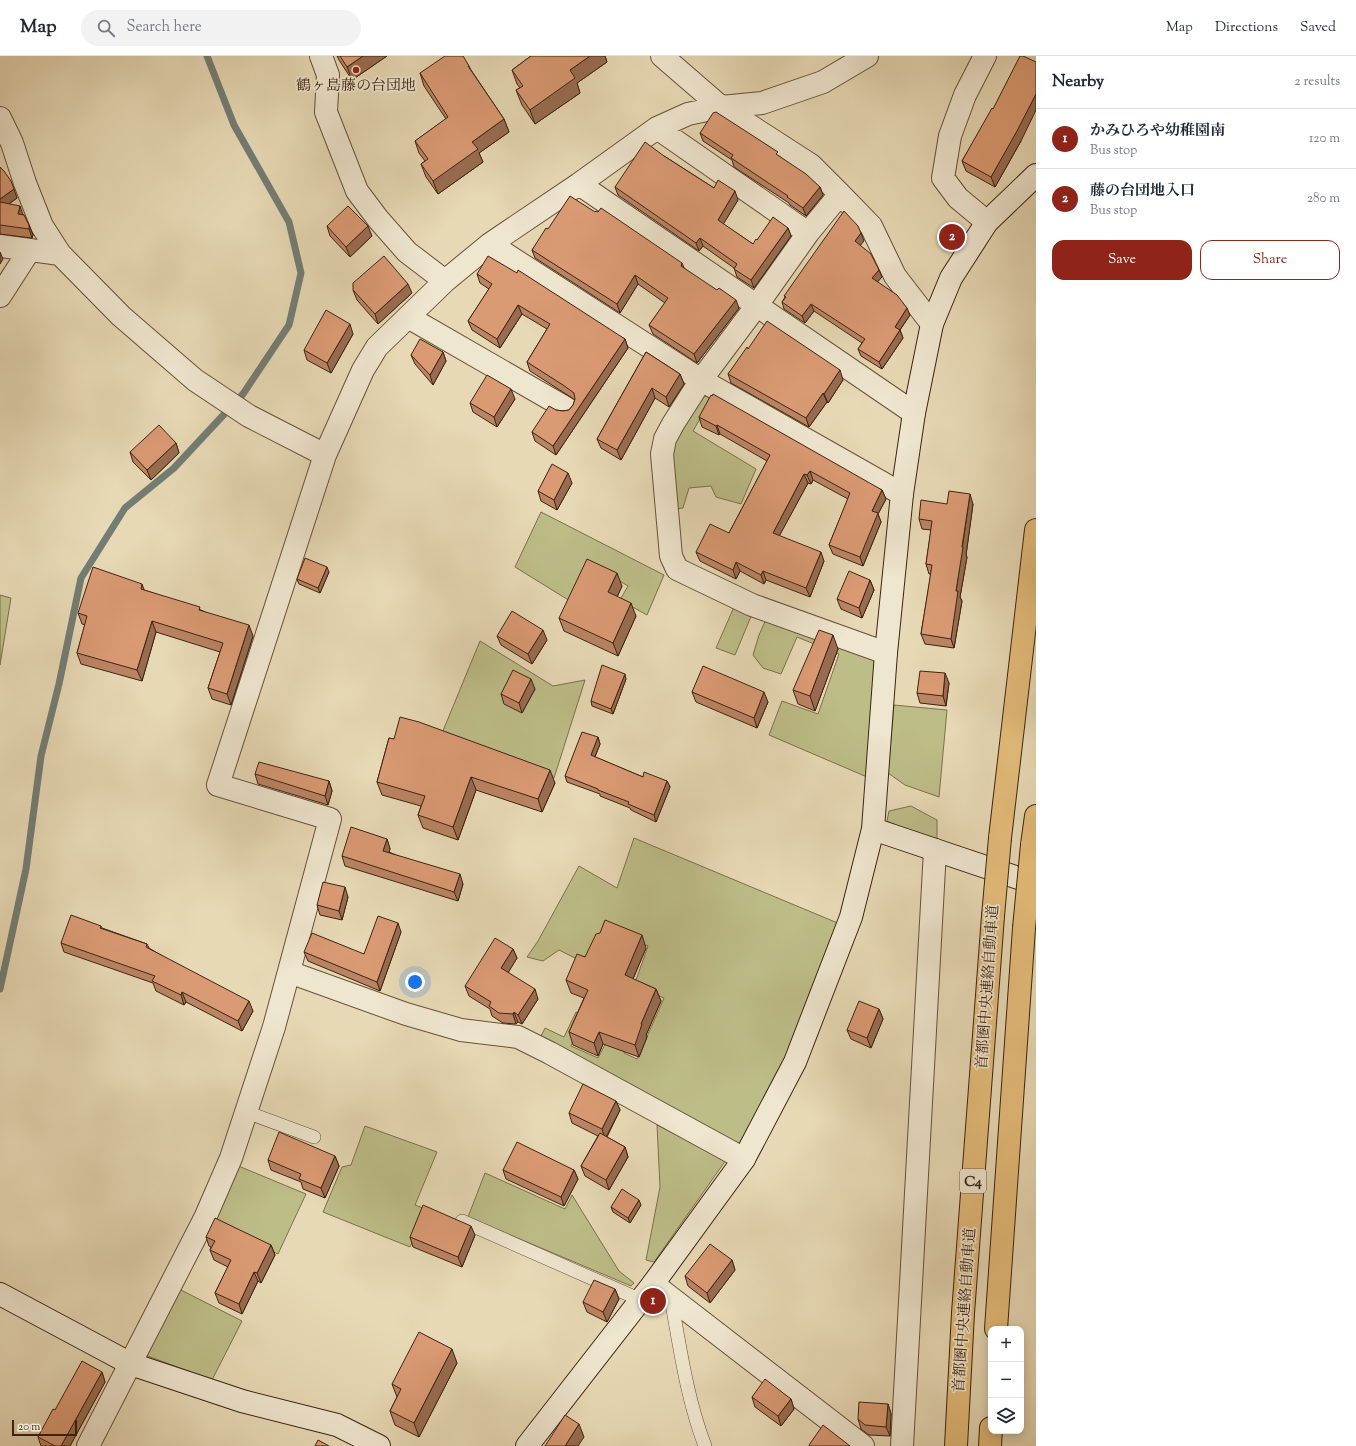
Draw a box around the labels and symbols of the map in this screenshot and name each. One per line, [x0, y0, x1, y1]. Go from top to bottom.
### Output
marker: 鶴ヶ島藤の台団地 [351, 65, 361, 75]
place label: 鶴ヶ島藤の台団地 [296, 76, 416, 97]
pin: 2 [939, 222, 965, 252]
street label: 首都圏中央連絡自動車道 [972, 904, 1005, 1070]
your location [405, 972, 425, 992]
road number: C4 [960, 1169, 986, 1193]
street label: 首都圏中央連絡自動車道 [949, 1227, 982, 1393]
pin: 1 [640, 1286, 666, 1316]
scale bar [12, 1418, 77, 1437]

